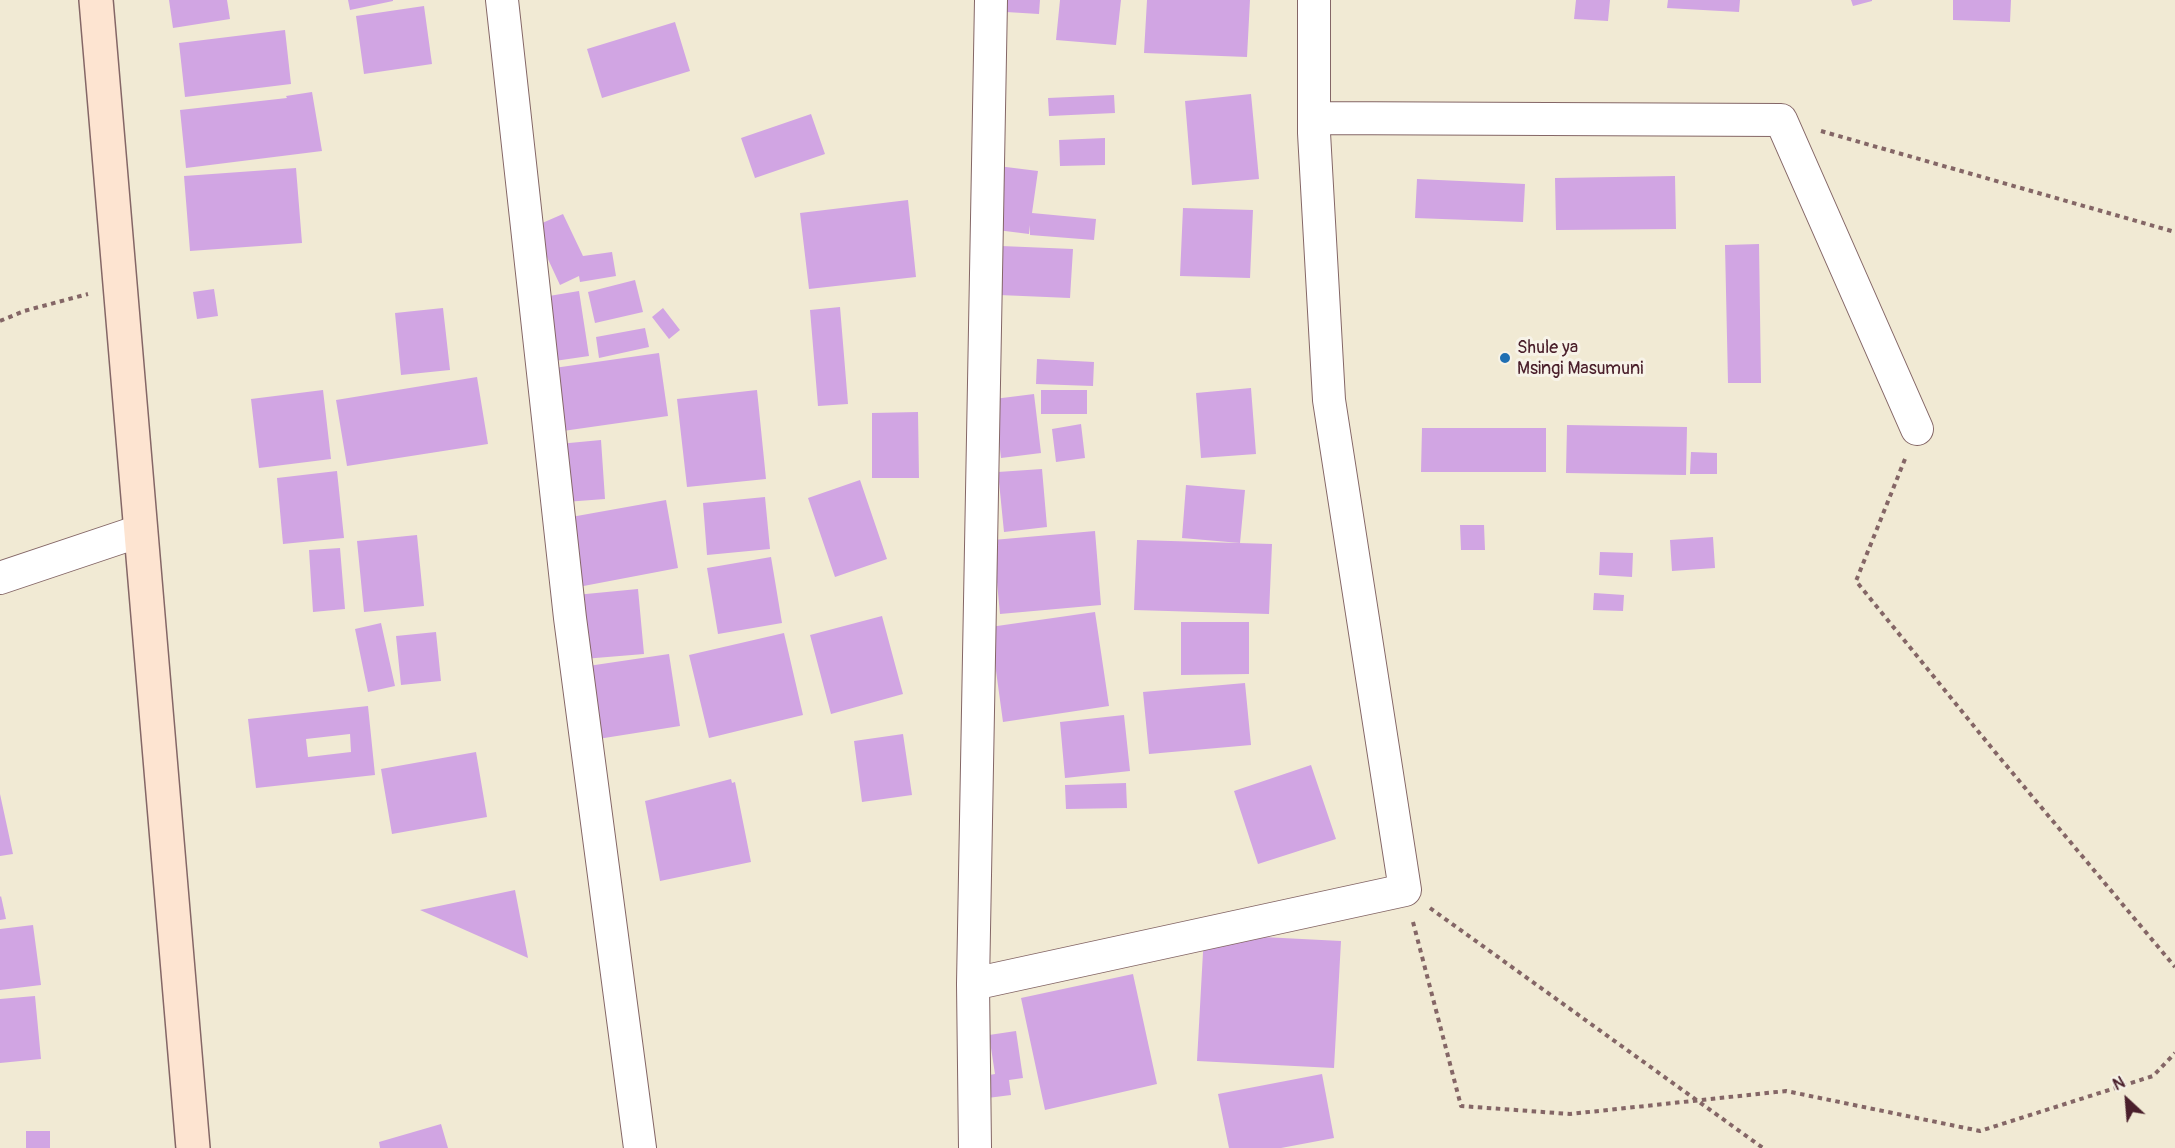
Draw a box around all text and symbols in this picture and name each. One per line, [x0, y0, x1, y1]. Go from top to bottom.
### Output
place label: Shule ya Msingi Masumuni [1517, 337, 1643, 380]
marker: Shule ya Msingi Masumuni [1498, 351, 1512, 365]
north arrow [2097, 1070, 2157, 1130]
text: N [2110, 1072, 2128, 1095]

